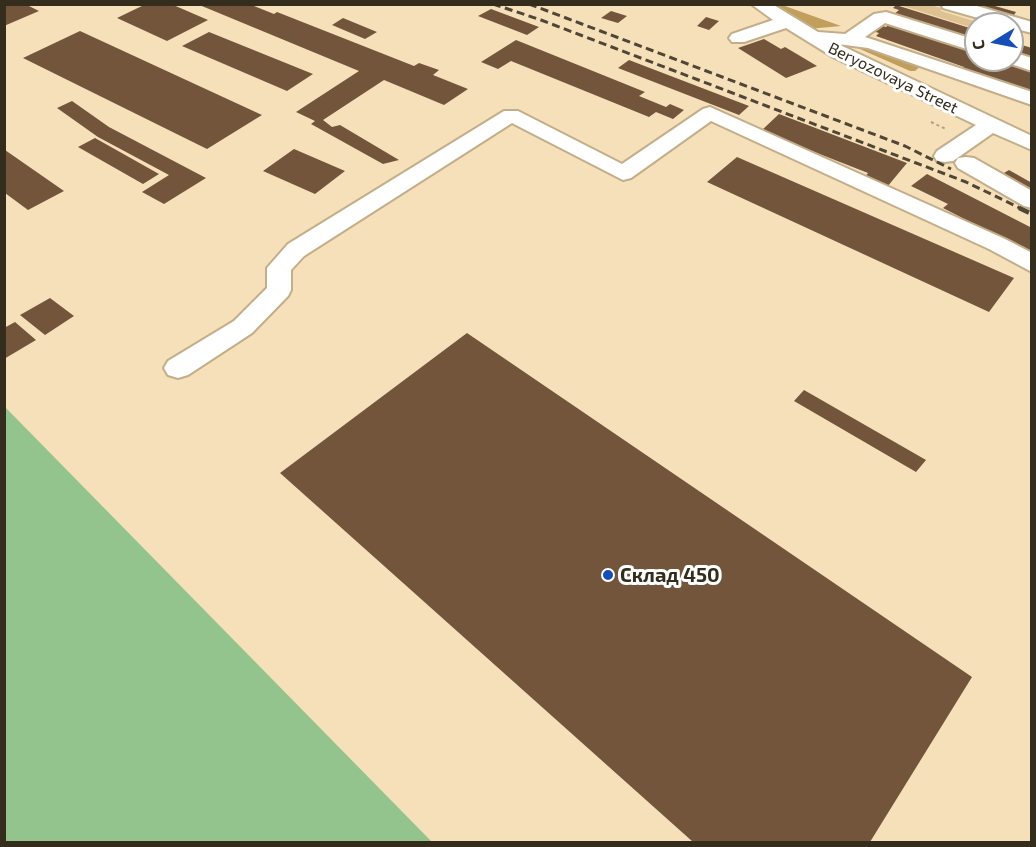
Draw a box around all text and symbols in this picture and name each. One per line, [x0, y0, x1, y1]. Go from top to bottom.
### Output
north arrow [964, 12, 1024, 72]
street label: Beryozovaya Street [825, 38, 961, 118]
text: С [968, 39, 988, 51]
place label: Склад 450 [620, 563, 720, 587]
marker: Склад 450 [601, 568, 615, 582]

